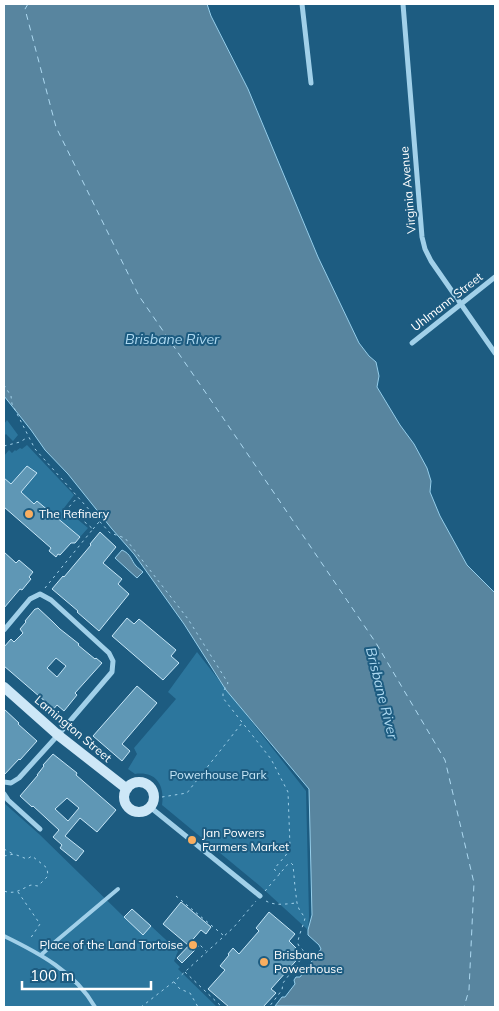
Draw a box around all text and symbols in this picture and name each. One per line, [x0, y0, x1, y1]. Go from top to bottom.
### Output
street label: Virginia Avenue [396, 146, 419, 234]
street label: Uhlmann Street [408, 269, 485, 334]
water label: Brisbane River [125, 330, 220, 348]
place label: The Refinery [39, 506, 110, 521]
marker: The Refinery [23, 508, 35, 520]
water label: Brisbane River [362, 645, 402, 742]
street label: Lamington Street [32, 692, 115, 765]
park label: Powerhouse Park [169, 767, 267, 782]
place label: Jan Powers Farmers Market [202, 825, 289, 854]
marker: Jan Powers Farmers Market [186, 834, 198, 846]
place label: Place of the Land Tortoise [39, 937, 183, 952]
marker: Place of the Land Tortoise [187, 939, 199, 951]
place label: Brisbane Powerhouse [274, 947, 343, 976]
marker: Brisbane Powerhouse [258, 956, 270, 968]
scale bar [22, 958, 151, 990]
text: 100 m [30, 966, 74, 985]

